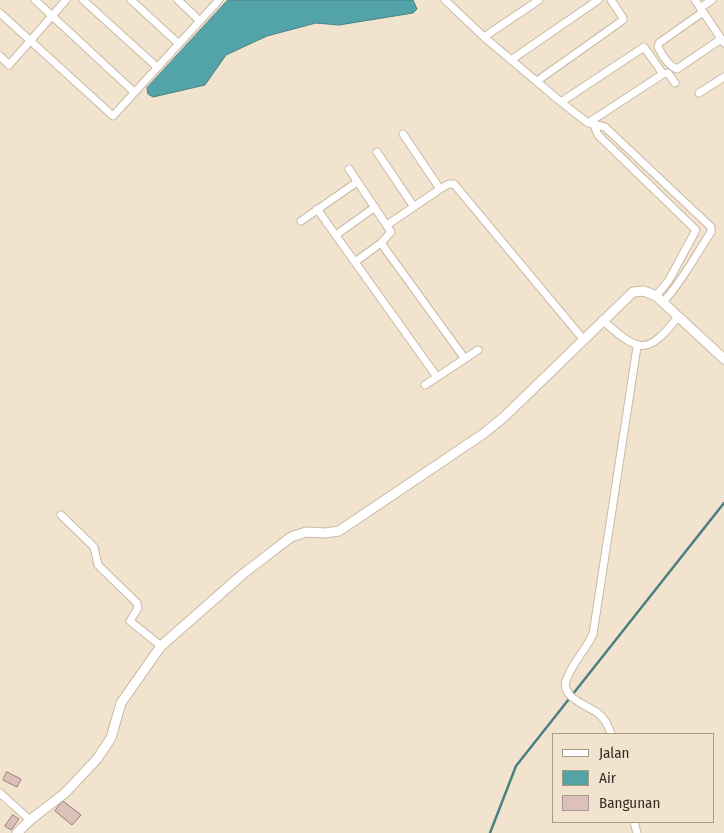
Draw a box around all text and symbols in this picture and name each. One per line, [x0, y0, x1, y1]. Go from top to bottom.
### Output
legend [552, 733, 714, 823]
text: Jalan [599, 744, 629, 762]
text: Air [599, 769, 616, 787]
text: Bangunan [599, 794, 660, 812]

